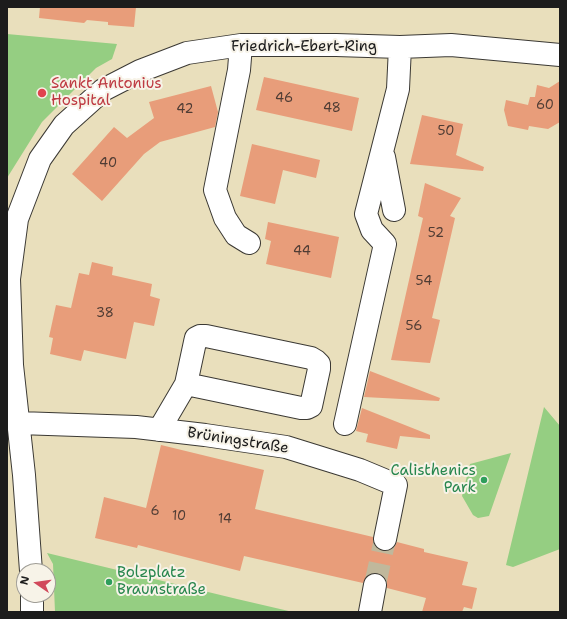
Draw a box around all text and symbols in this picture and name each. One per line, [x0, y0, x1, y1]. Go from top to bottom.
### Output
street label: Friedrich-Ebert-Ring [231, 38, 377, 56]
place label: Sankt Antonius Hospital [51, 75, 162, 110]
marker: Sankt Antonius Hospital [36, 87, 48, 99]
house number: 46 [275, 91, 293, 107]
house number: 60 [536, 98, 554, 114]
house number: 48 [323, 101, 341, 117]
house number: 42 [176, 102, 194, 118]
house number: 50 [438, 124, 454, 140]
house number: 40 [99, 156, 117, 172]
house number: 52 [428, 226, 444, 242]
house number: 44 [293, 244, 311, 260]
house number: 54 [416, 274, 432, 290]
house number: 38 [96, 306, 114, 322]
house number: 56 [406, 319, 422, 335]
street label: Brüningstraße [186, 424, 290, 458]
place label: Calisthenics Park [391, 462, 476, 497]
marker: Calisthenics Park [479, 475, 489, 485]
house number: 6 [150, 504, 160, 520]
house number: 10 [172, 509, 186, 525]
house number: 14 [218, 512, 232, 528]
north arrow [16, 563, 56, 603]
place label: Bolzplatz Braunstraße [117, 564, 206, 599]
text: N [17, 574, 33, 586]
marker: Bolzplatz Braunstraße [104, 577, 114, 587]

